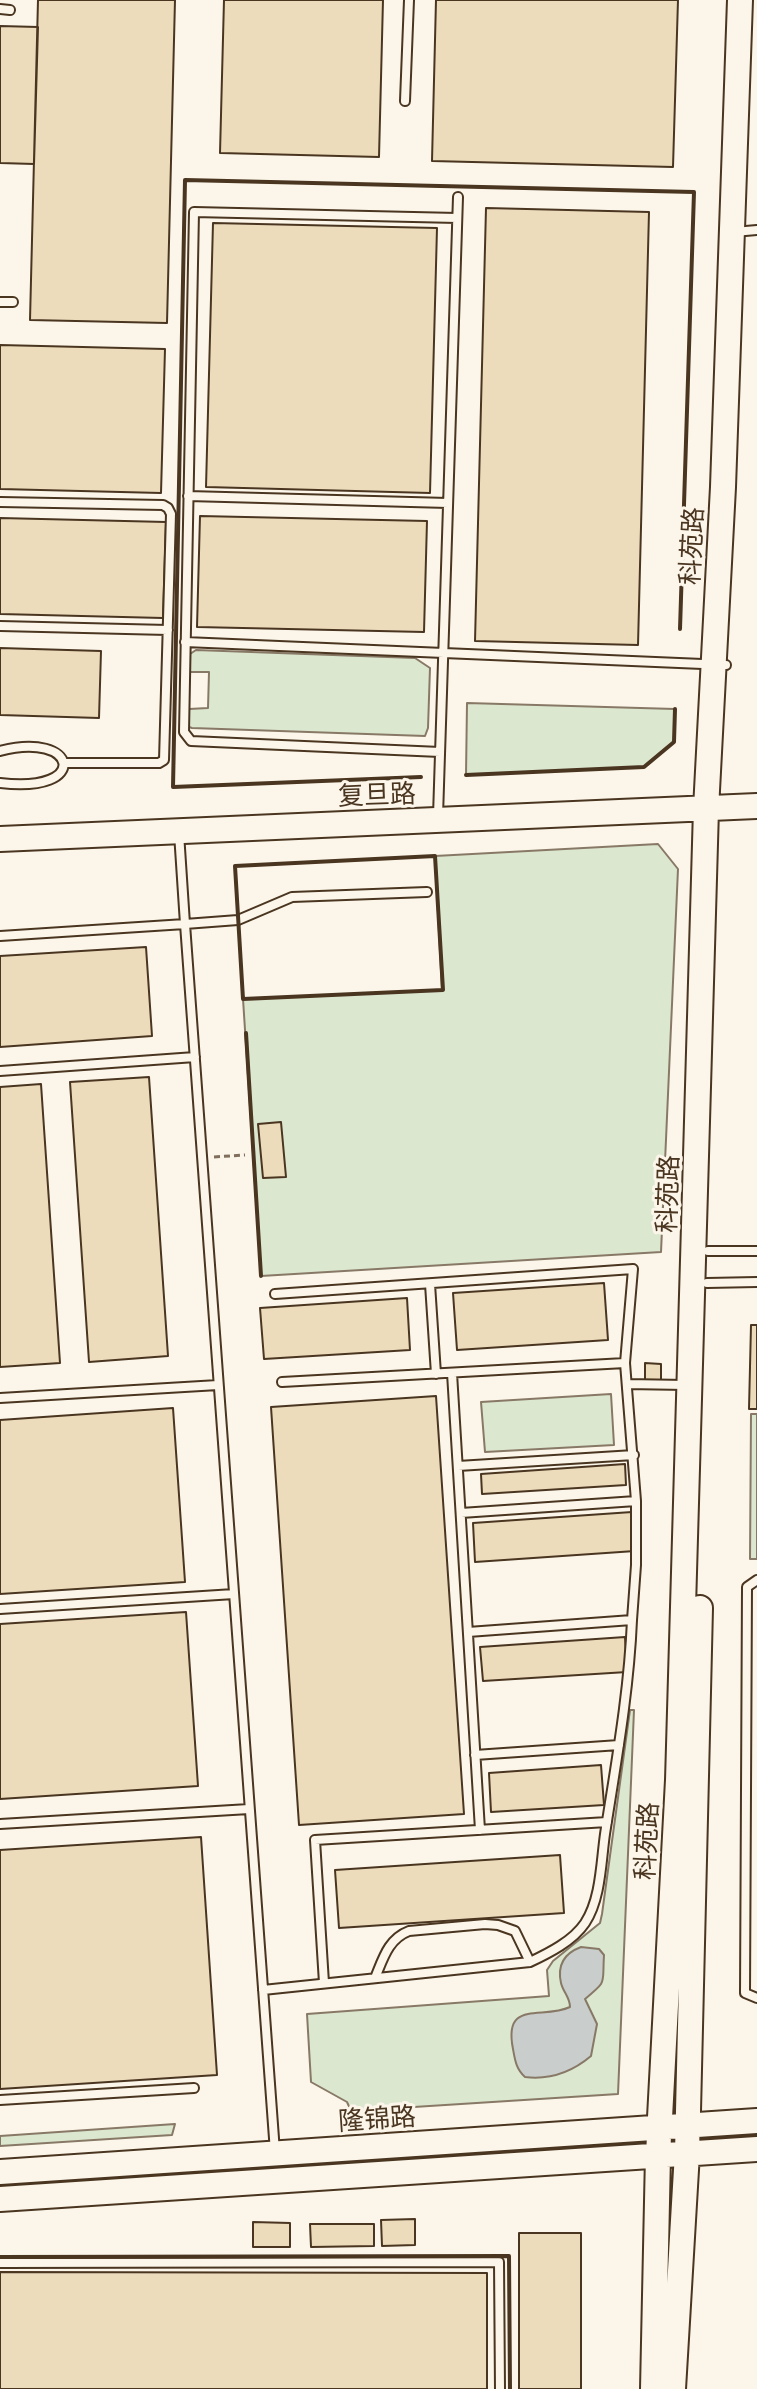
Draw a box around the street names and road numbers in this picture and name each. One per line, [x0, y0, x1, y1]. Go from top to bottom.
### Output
street label: 科苑路 [674, 506, 710, 586]
street label: 复旦路 [337, 778, 417, 812]
street label: 科苑路 [651, 1154, 685, 1234]
street label: 科苑路 [629, 1801, 665, 1881]
street label: 隆锦路 [337, 2101, 417, 2137]

